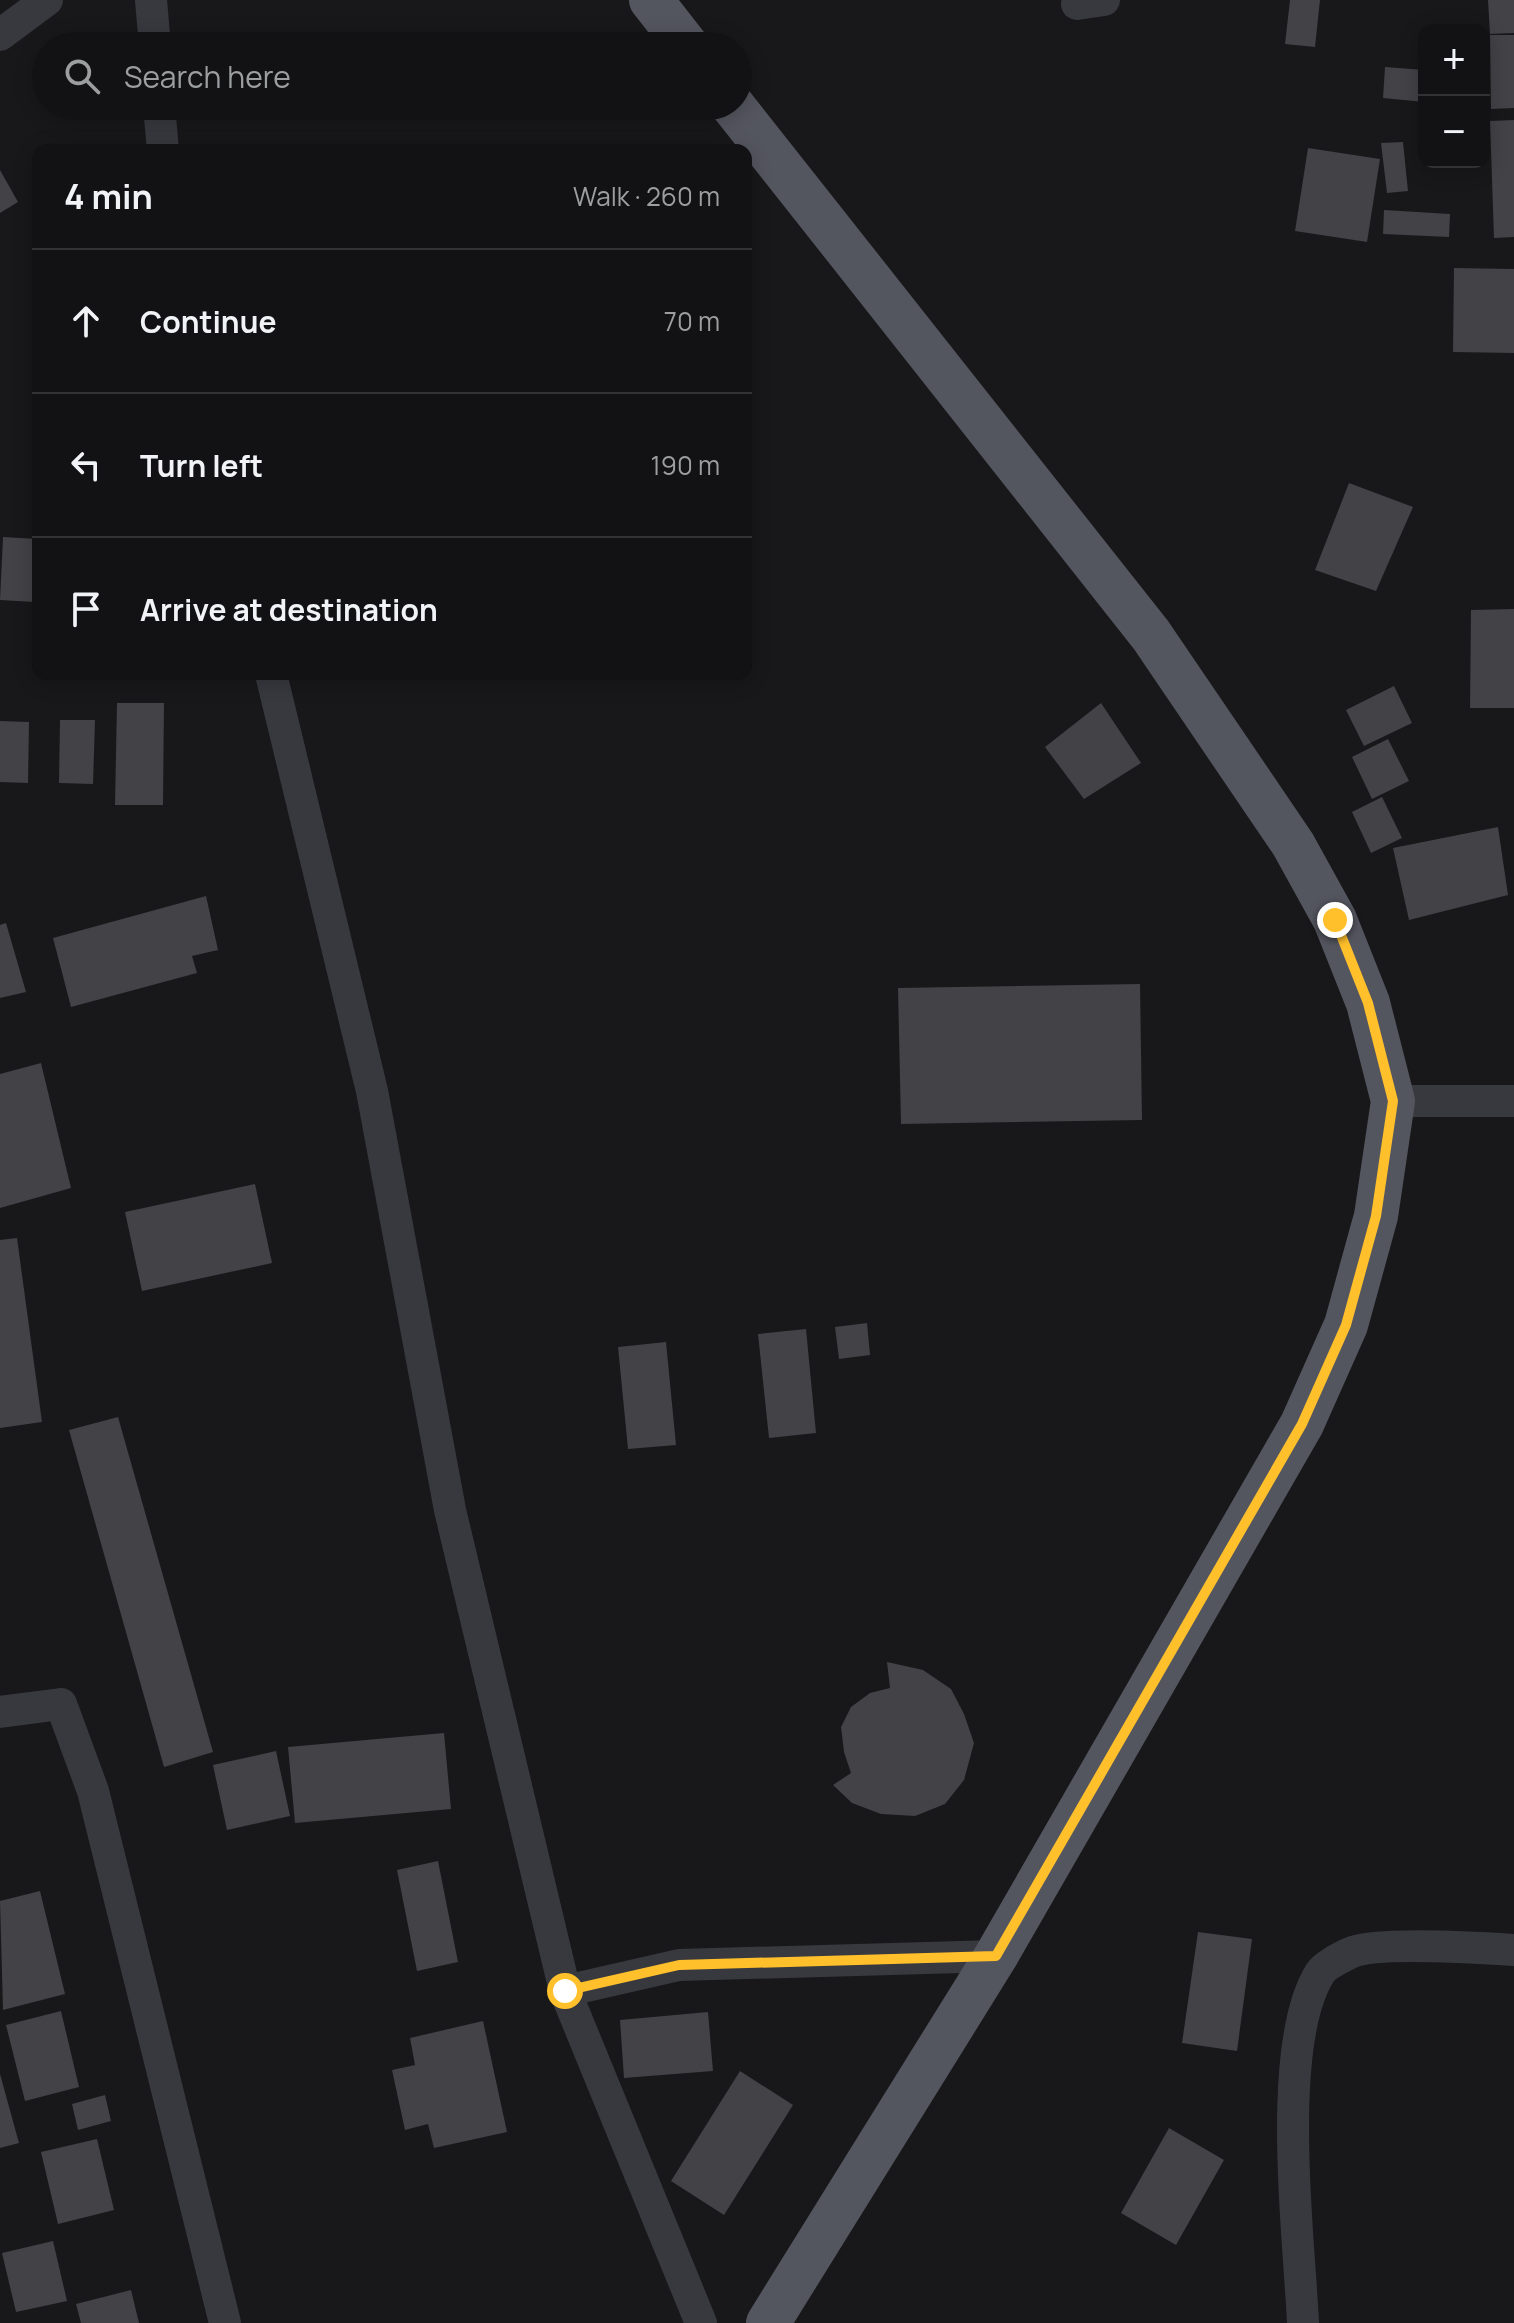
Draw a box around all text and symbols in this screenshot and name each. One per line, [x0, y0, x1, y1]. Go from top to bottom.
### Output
map controls [1418, 24, 1490, 168]
button: + [1418, 24, 1490, 96]
search box [32, 32, 752, 120]
icon: search [60, 54, 104, 98]
text: Search here [124, 56, 291, 97]
button: − [1418, 96, 1490, 168]
text: 4 min [64, 173, 153, 219]
text: Walk · 260 m [573, 178, 720, 214]
icon: ahead [64, 299, 108, 343]
text: Continue [140, 301, 276, 342]
text: 70 m [664, 303, 720, 339]
icon: left [64, 443, 108, 487]
text: Turn left [140, 445, 263, 486]
text: 190 m [651, 447, 720, 483]
icon: arrive [64, 587, 108, 631]
text: Arrive at destination [140, 589, 438, 630]
route end [1317, 902, 1353, 938]
route start [547, 1973, 583, 2009]

